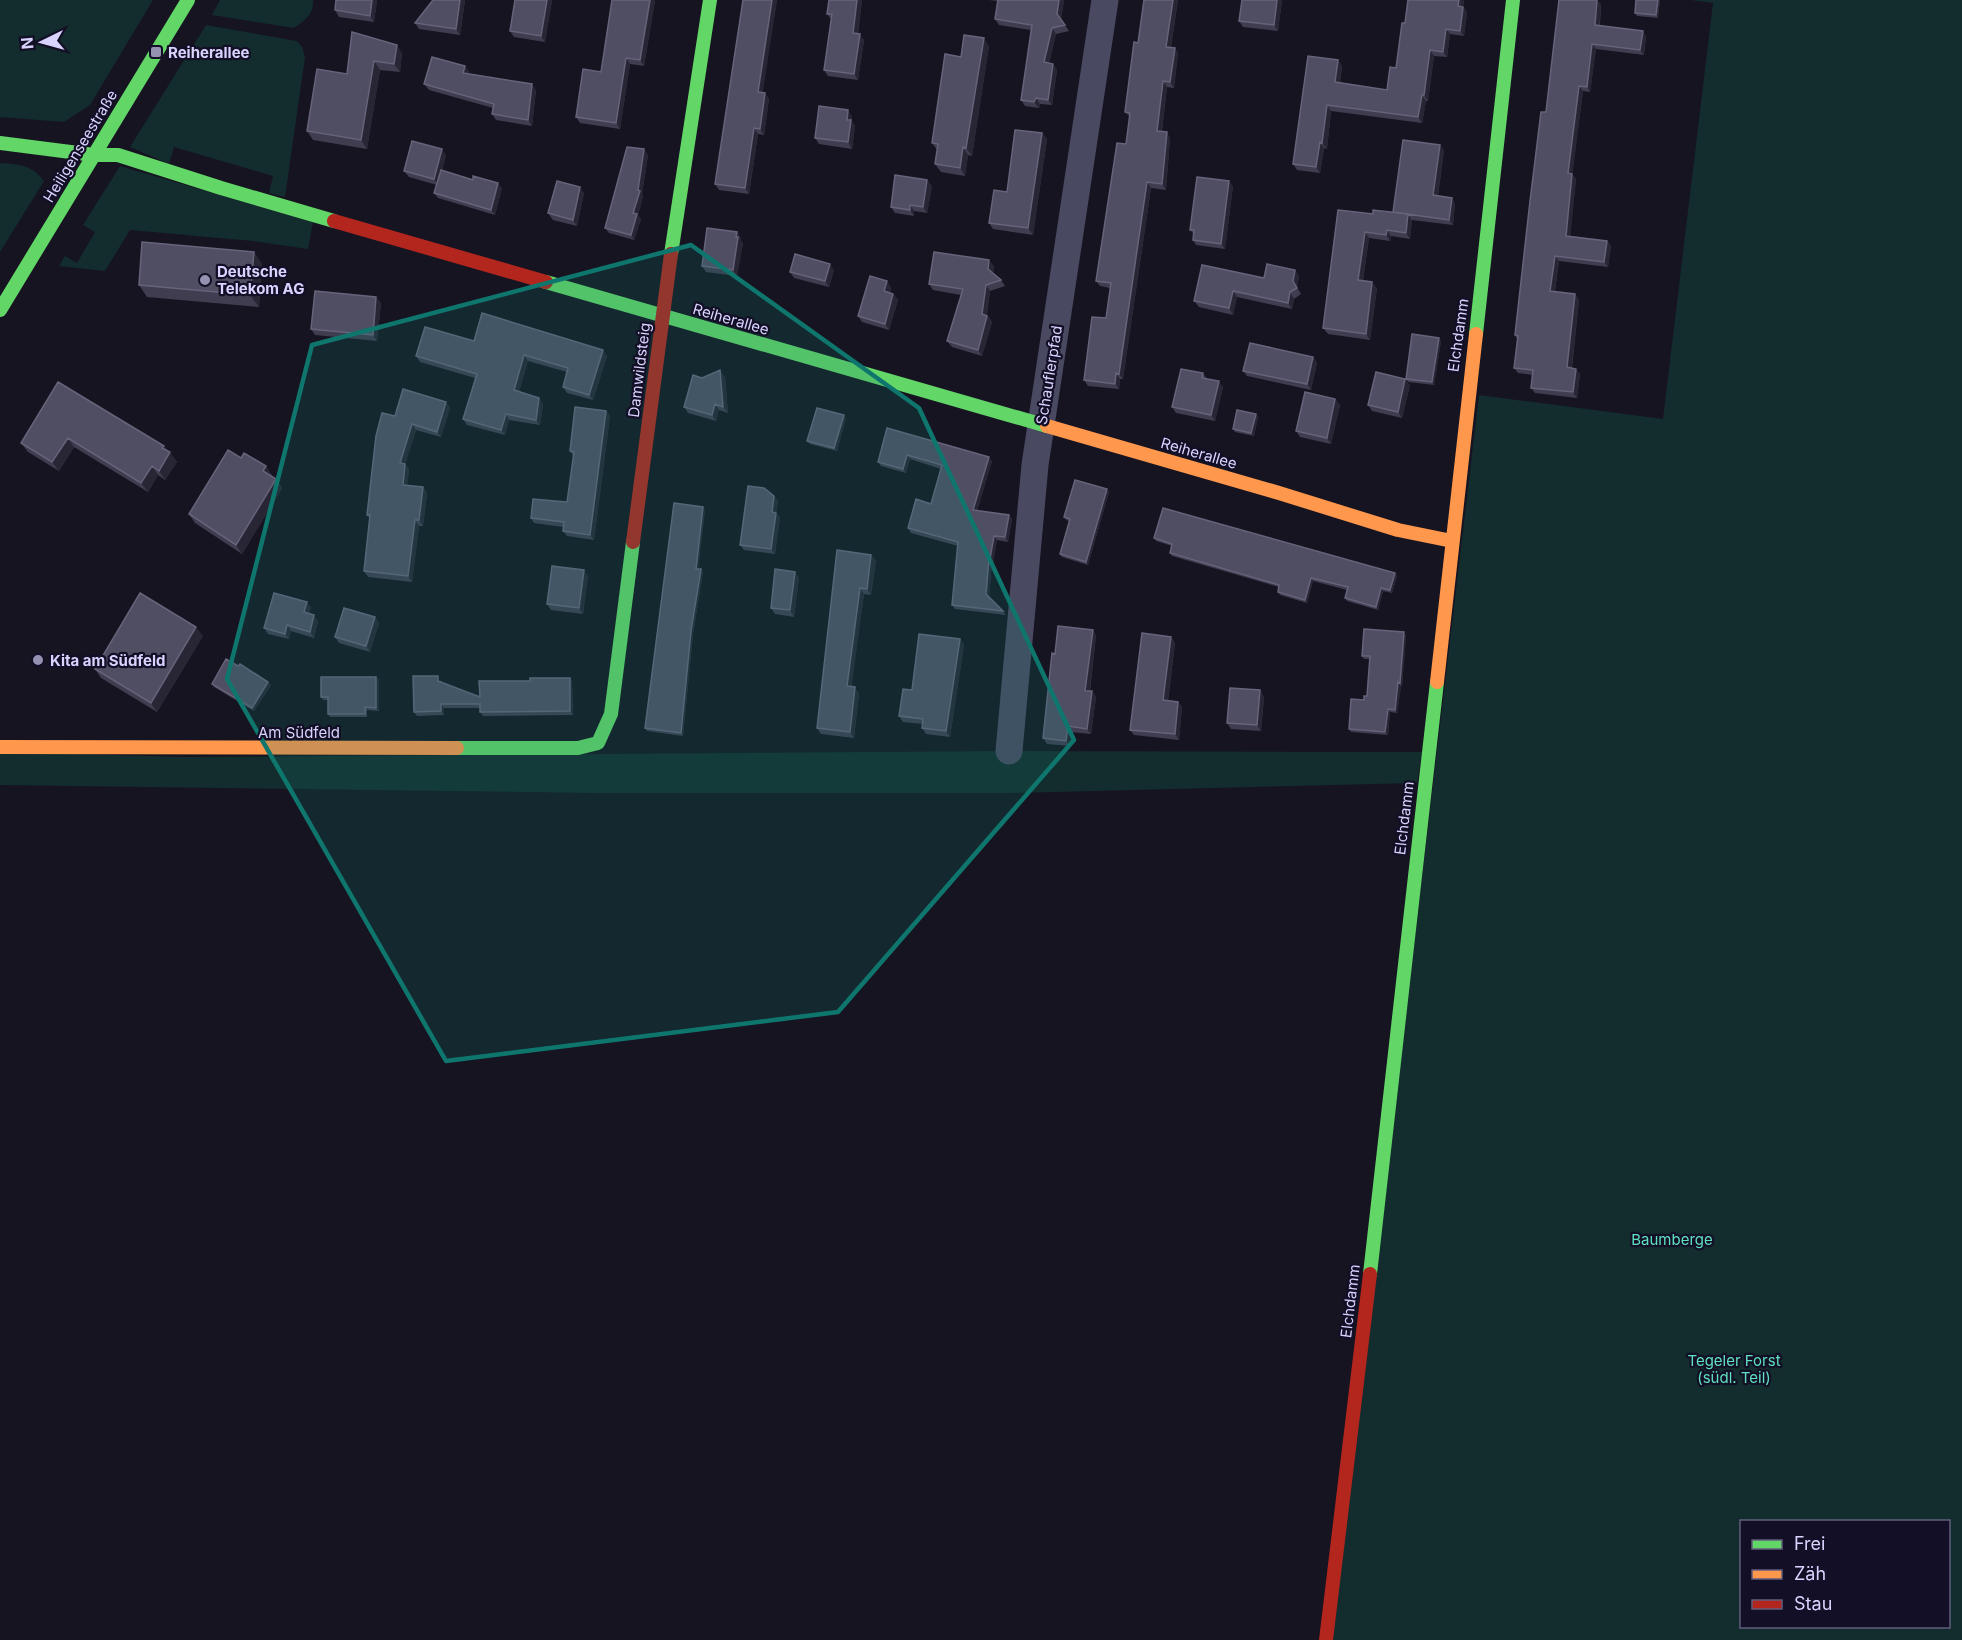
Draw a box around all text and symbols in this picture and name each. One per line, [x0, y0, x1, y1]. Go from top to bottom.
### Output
north arrow [12, 12, 72, 72]
text: N [17, 36, 38, 50]
place label: Reiherallee [168, 43, 250, 62]
marker: Reiherallee [149, 45, 163, 59]
street label: Heiligenseestraße [39, 86, 121, 206]
place label: Deutsche Telekom AG [217, 262, 304, 298]
marker: Deutsche Telekom AG [198, 273, 212, 287]
street label: Elchdamm [1443, 297, 1473, 373]
street label: Reiherallee [691, 299, 771, 339]
street label: Damwildsteig [624, 322, 654, 418]
street label: Schauflerpfad [1032, 324, 1066, 426]
street label: Reiherallee [1159, 433, 1239, 473]
place label: Kita am Südfeld [50, 651, 165, 670]
marker: Kita am Südfeld [31, 653, 45, 667]
street label: Am Südfeld [258, 723, 340, 742]
street label: Elchdamm [1390, 780, 1418, 856]
park label: Baumberge [1631, 1230, 1713, 1249]
street label: Elchdamm [1336, 1263, 1364, 1339]
park label: Tegeler Forst (südl. Teil) [1687, 1351, 1781, 1387]
legend [1740, 1520, 1950, 1628]
text: Frei [1794, 1533, 1825, 1554]
text: Zäh [1794, 1563, 1826, 1584]
text: Stau [1794, 1593, 1832, 1614]

